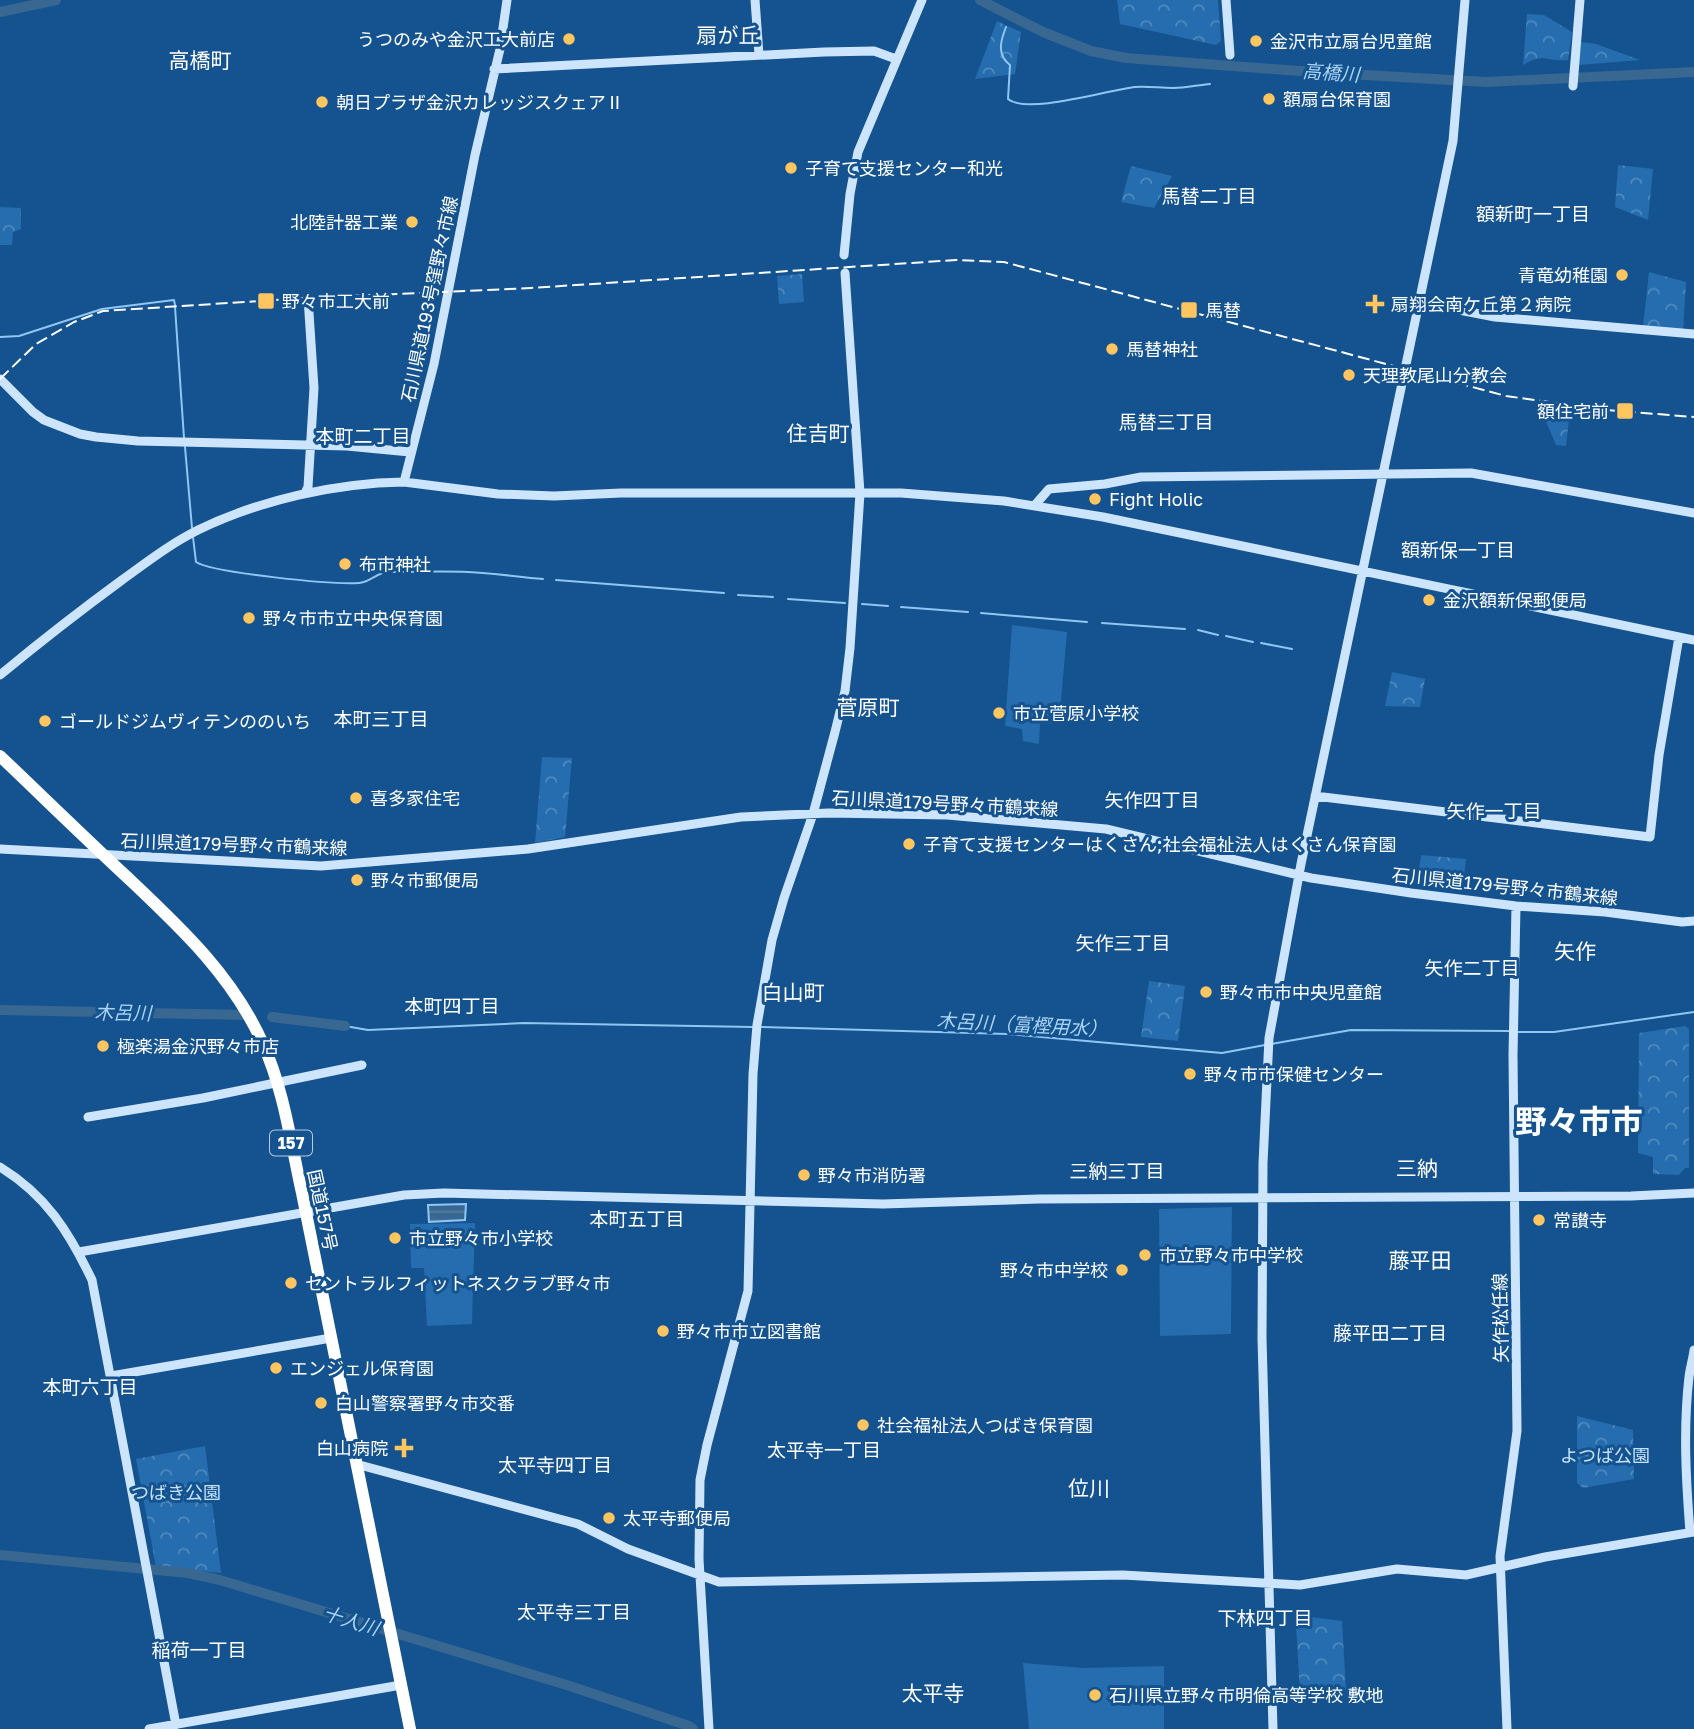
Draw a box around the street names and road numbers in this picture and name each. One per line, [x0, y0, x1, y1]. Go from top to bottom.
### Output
street label: 石川県道193号窪野々市線 [396, 194, 462, 404]
street label: 石川県道179号野々市鶴来線 [831, 786, 1059, 820]
street label: 石川県道179号野々市鶴来線 [120, 829, 348, 859]
street label: 石川県道179号野々市鶴来線 [1391, 863, 1619, 909]
road number: 157 [270, 1130, 312, 1156]
street label: 国道157号 [304, 1167, 342, 1253]
street label: 矢作松任線 [1488, 1273, 1512, 1363]

